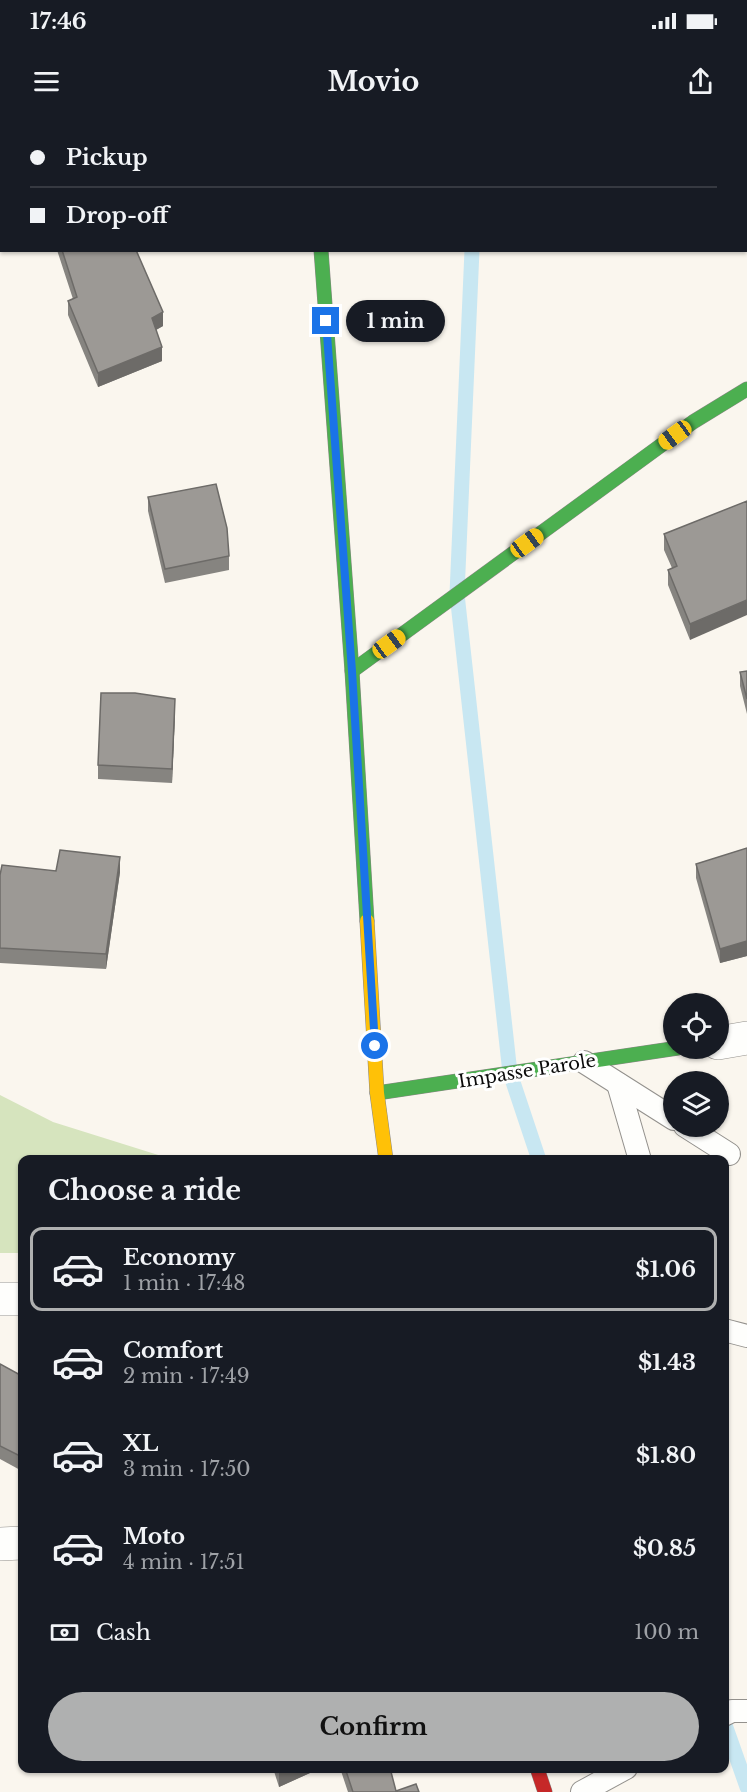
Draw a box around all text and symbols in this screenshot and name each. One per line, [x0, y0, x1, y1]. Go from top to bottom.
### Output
text: 17:46 [30, 8, 87, 35]
icon: menu [30, 65, 63, 98]
text: Movio [328, 65, 419, 98]
icon: share [684, 65, 717, 98]
text: Pickup [66, 144, 148, 171]
text: Drop-off [66, 202, 168, 229]
callout: 1 min [347, 300, 446, 342]
route end [312, 307, 339, 334]
text: 1 min [367, 309, 424, 333]
car [655, 417, 695, 453]
car [507, 525, 547, 561]
car [369, 626, 409, 662]
map controls [663, 993, 729, 1137]
button: locate [663, 993, 729, 1059]
route start [361, 1032, 388, 1059]
street label: Impasse Parole [457, 1049, 597, 1093]
button: layers [663, 1071, 729, 1137]
text: Choose a ride [48, 1174, 241, 1207]
icon: car [51, 1242, 105, 1296]
text: Economy [123, 1244, 235, 1271]
text: $1.06 [636, 1256, 696, 1283]
text: 1 min · 17:48 [123, 1271, 245, 1295]
icon: car [51, 1335, 105, 1389]
text: Comfort [123, 1337, 223, 1364]
text: $1.43 [638, 1349, 696, 1376]
text: 2 min · 17:49 [123, 1364, 250, 1388]
icon: car [51, 1428, 105, 1482]
text: XL [123, 1430, 158, 1457]
text: $1.80 [636, 1442, 696, 1469]
text: 3 min · 17:50 [123, 1457, 251, 1481]
icon: car [51, 1521, 105, 1575]
text: Moto [123, 1523, 185, 1550]
text: $0.85 [633, 1535, 696, 1562]
text: 4 min · 17:51 [123, 1550, 245, 1574]
icon: cash [48, 1616, 81, 1649]
text: Cash [96, 1619, 151, 1646]
text: 100 m [634, 1620, 699, 1644]
button: Confirm [48, 1692, 699, 1761]

